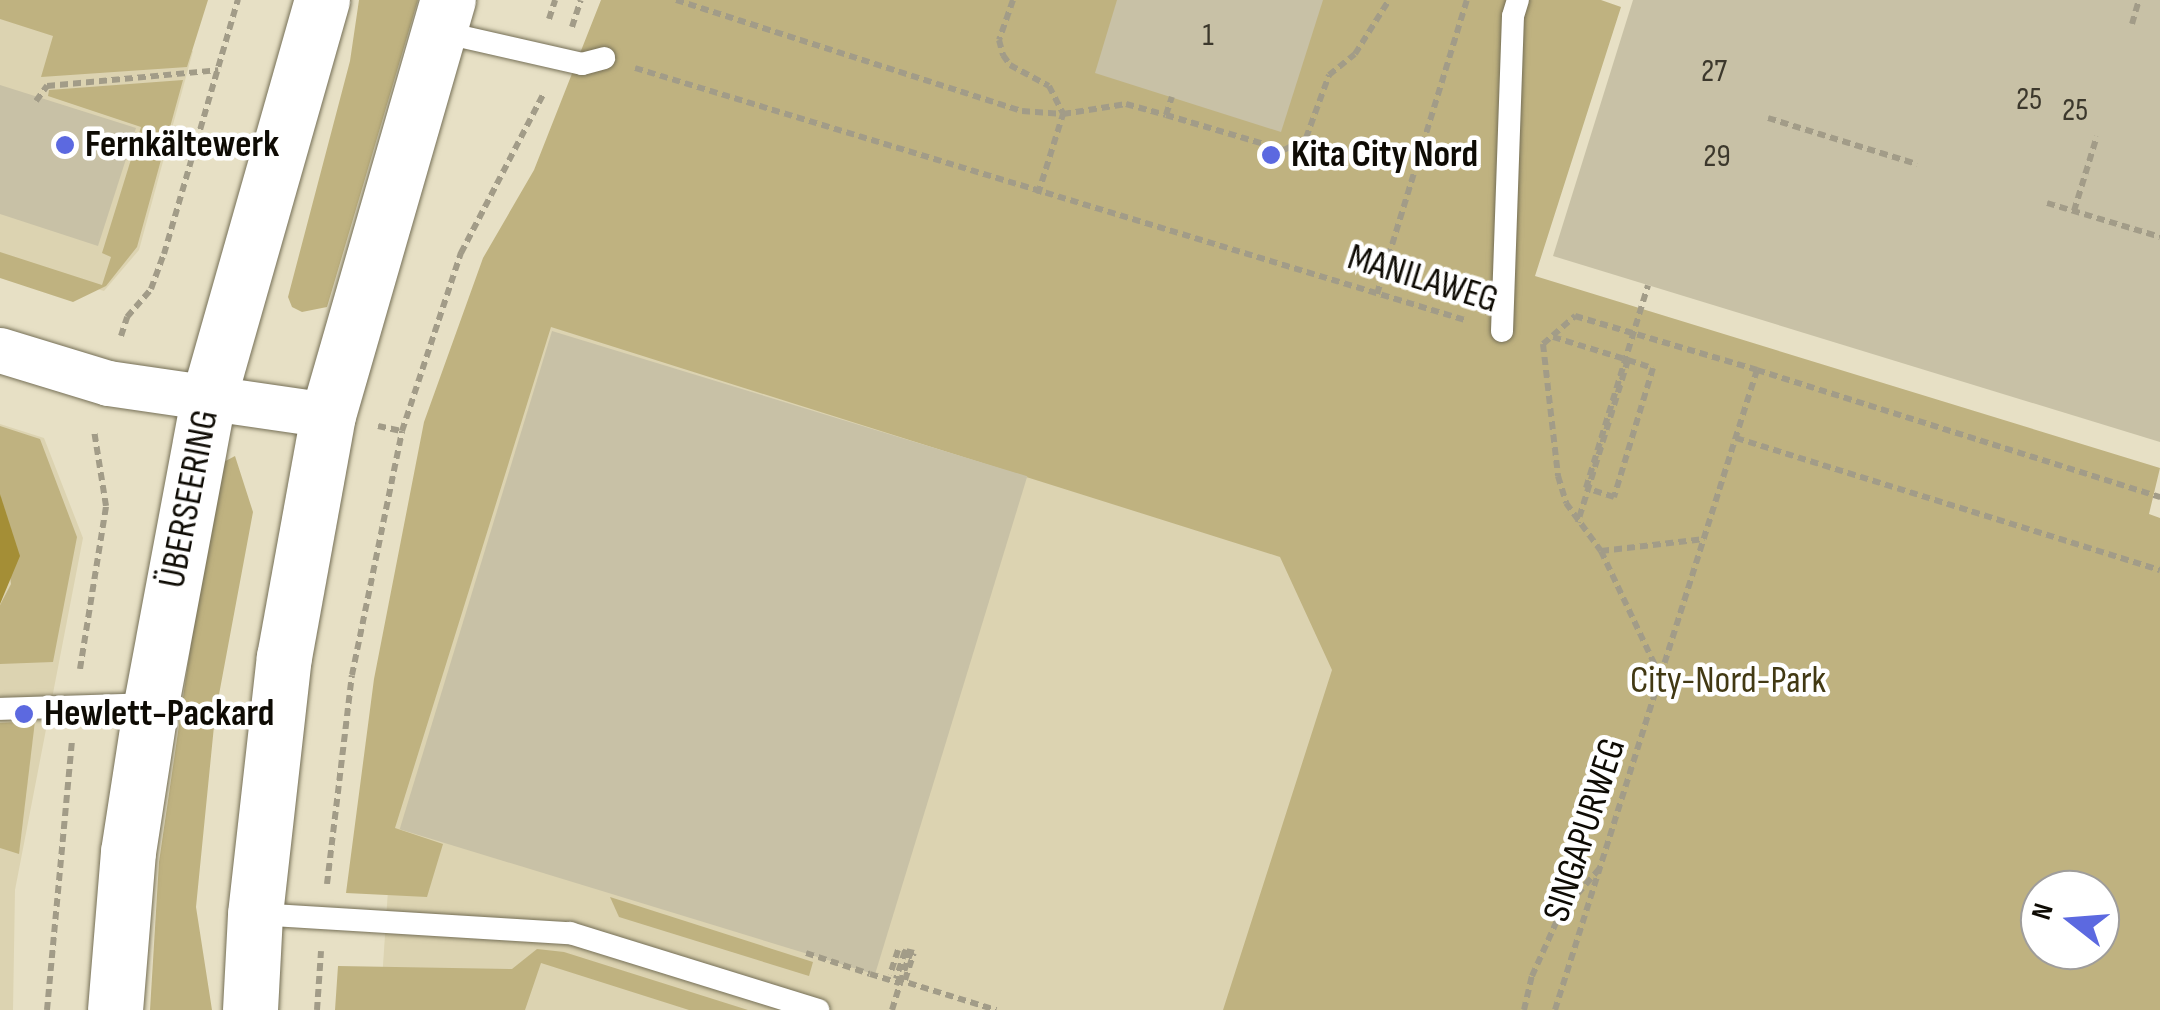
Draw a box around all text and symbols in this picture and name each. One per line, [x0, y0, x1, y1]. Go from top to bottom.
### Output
house number: 1 [1202, 17, 1214, 55]
house number: 27 [1701, 53, 1727, 91]
house number: 25 [2016, 81, 2042, 119]
house number: 25 [2062, 92, 2088, 130]
place label: Fernkältewerk [85, 122, 279, 168]
place label: Kita City Nord [1291, 132, 1478, 178]
marker: Fernkältewerk [54, 134, 76, 156]
house number: 29 [1703, 138, 1731, 176]
marker: Kita City Nord [1260, 144, 1282, 166]
street label: MANILAWEG [1342, 235, 1504, 323]
street label: ÜBERSEERING [149, 406, 229, 592]
park label: City-Nord-Park [1630, 658, 1826, 704]
place label: Hewlett-Packard [44, 691, 274, 737]
marker: Hewlett-Packard [13, 703, 35, 725]
street label: SINGAPURWEG [1534, 733, 1636, 927]
north arrow [2020, 870, 2120, 970]
text: N [2025, 900, 2061, 924]

